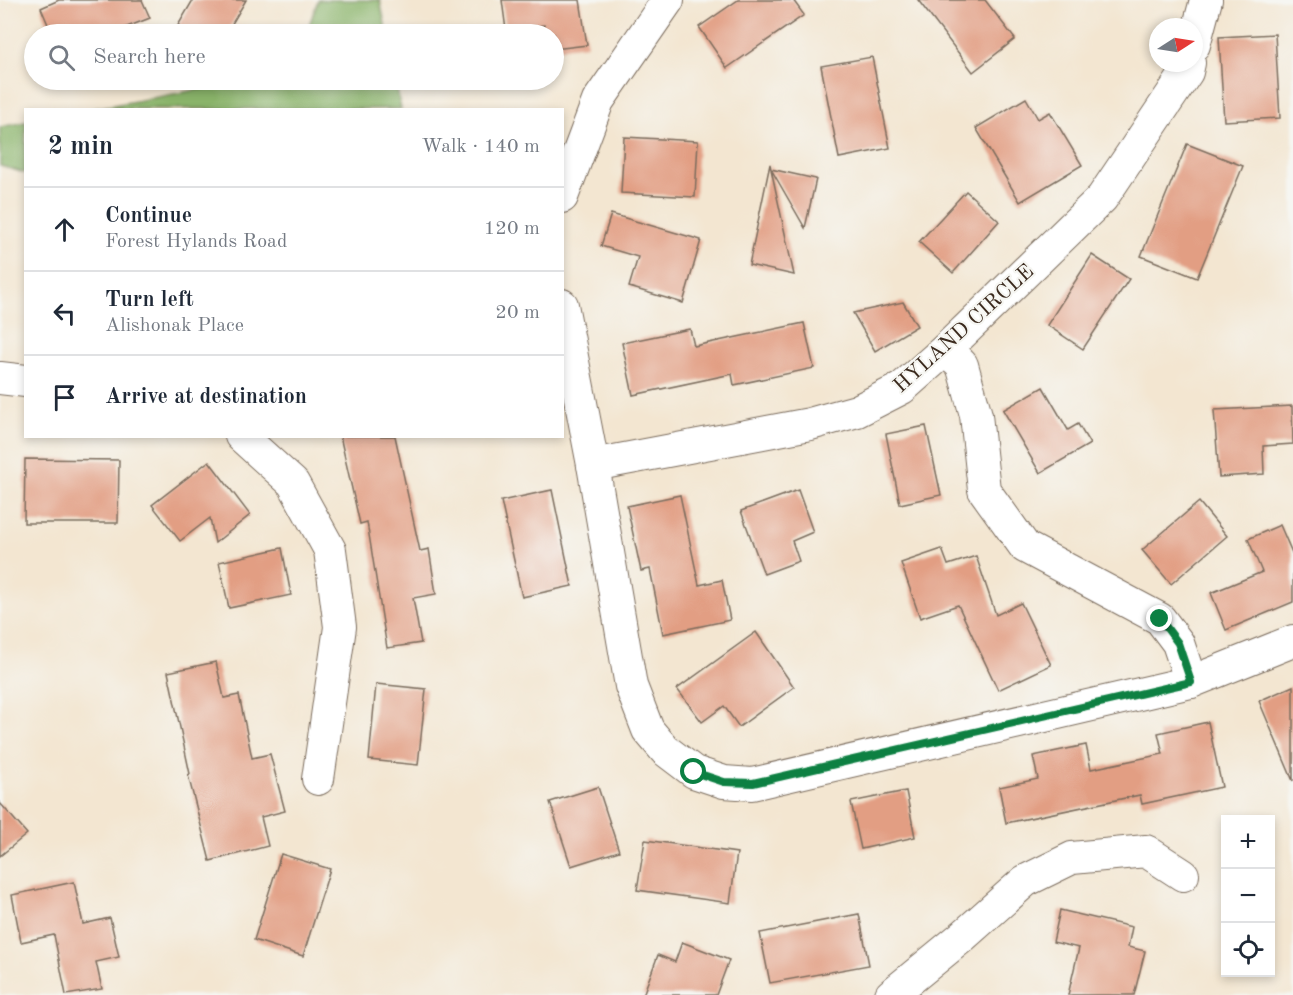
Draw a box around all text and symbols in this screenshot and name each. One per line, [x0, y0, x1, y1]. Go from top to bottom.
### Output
north arrow [1149, 18, 1203, 72]
search box [24, 24, 564, 90]
icon: search [45, 41, 78, 74]
text: Search here [93, 46, 206, 68]
text: 2 min [48, 134, 113, 160]
text: Walk · 140 m [421, 137, 540, 157]
text: Continue [105, 205, 192, 227]
icon: ahead [48, 213, 81, 246]
text: 120 m [484, 219, 540, 239]
text: Forest Hylands Road [105, 232, 287, 252]
street label: HYLAND CIRCLE [890, 261, 1038, 397]
text: Turn left [105, 289, 194, 311]
icon: left [48, 297, 81, 330]
text: 20 m [495, 303, 540, 323]
text: Alishonak Place [105, 316, 244, 336]
icon: arrive [48, 381, 81, 414]
text: Arrive at destination [105, 386, 307, 408]
route end [1146, 605, 1172, 631]
route start [680, 758, 706, 784]
map controls [1221, 815, 1275, 977]
button: + [1221, 815, 1275, 869]
button: − [1221, 869, 1275, 923]
button: locate [1221, 923, 1275, 977]

